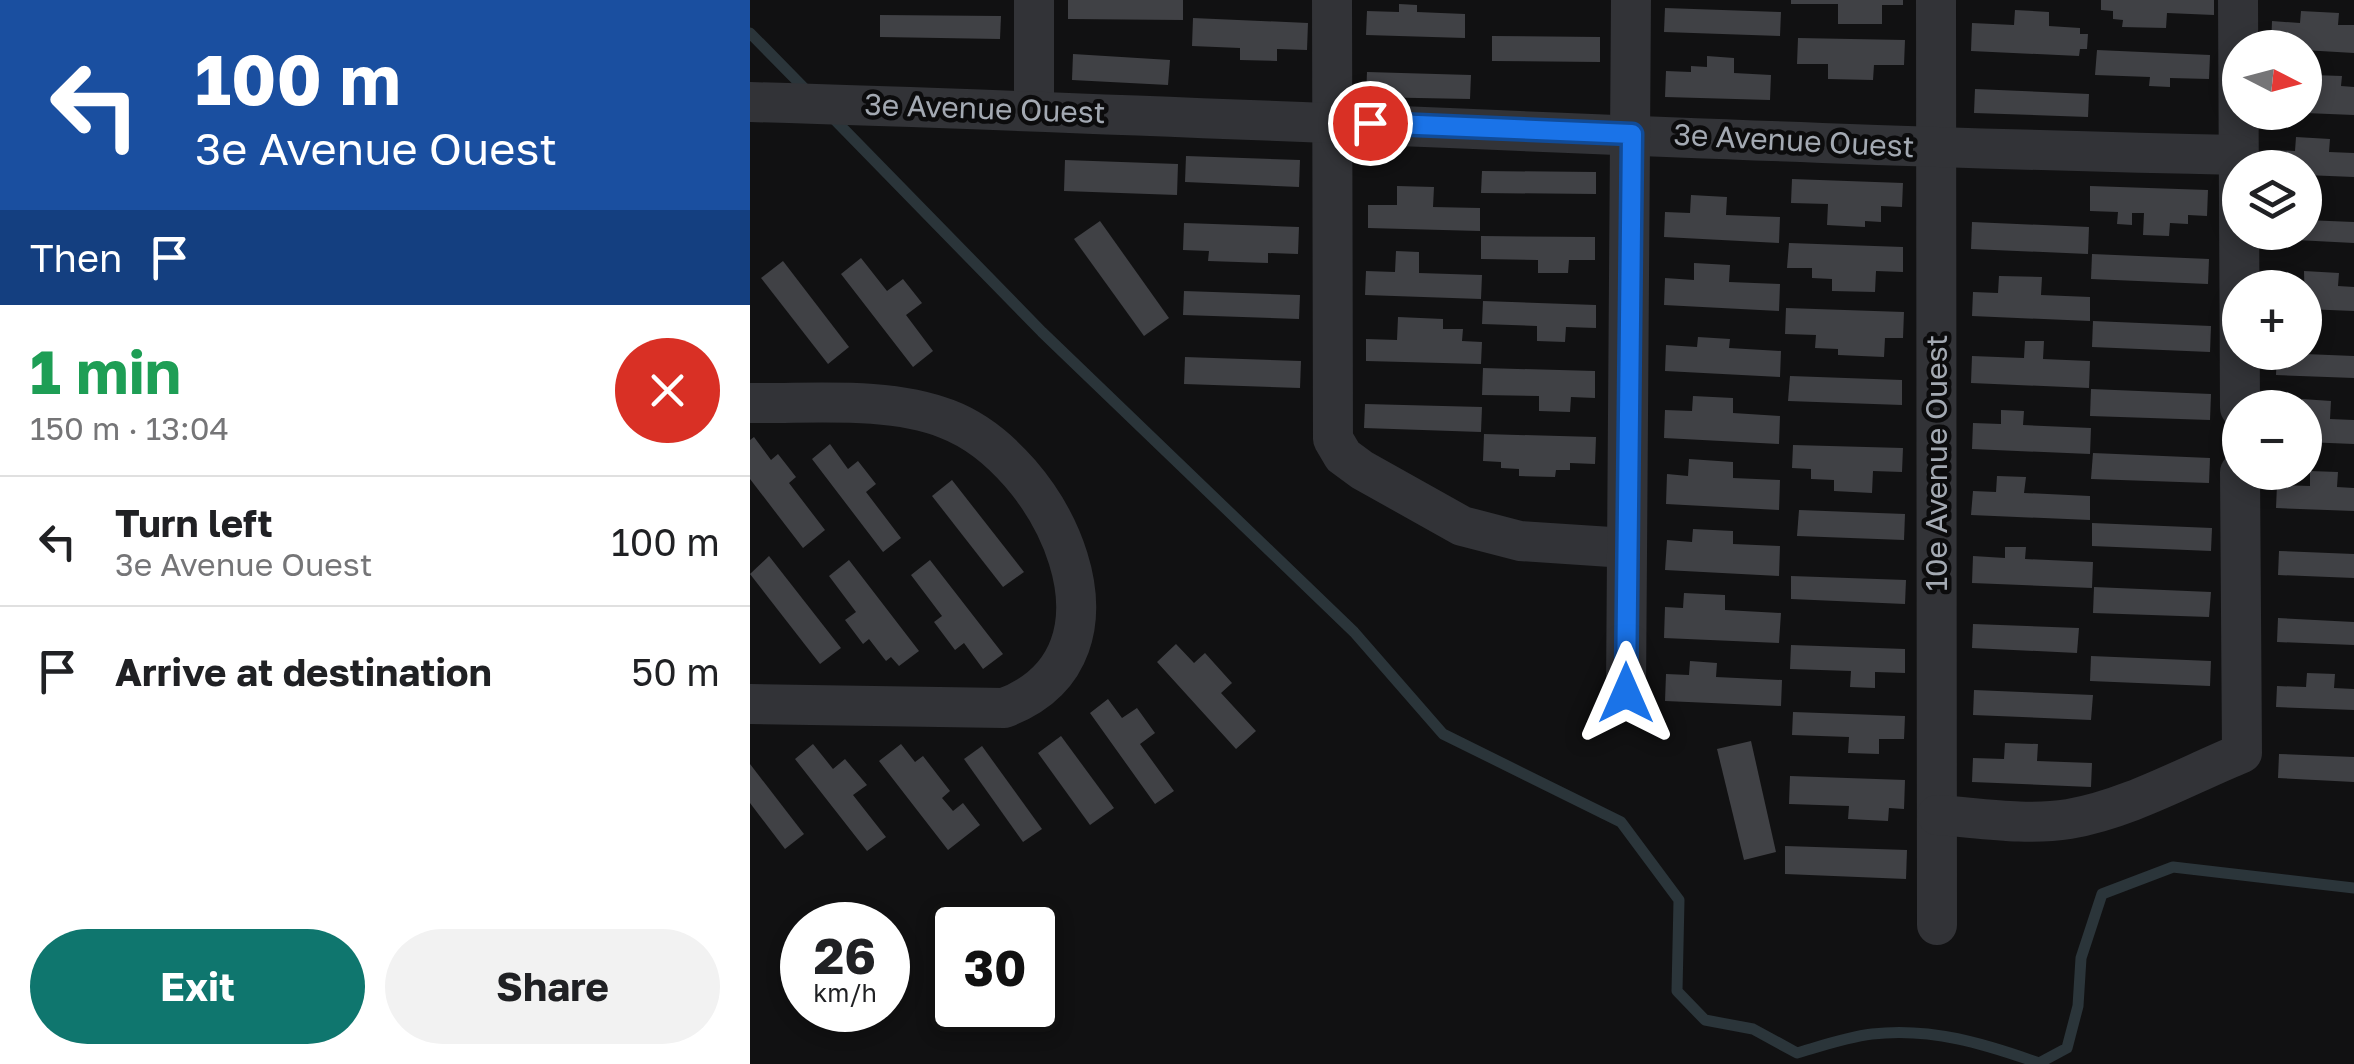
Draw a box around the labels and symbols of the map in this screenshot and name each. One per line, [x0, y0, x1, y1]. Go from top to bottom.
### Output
north arrow [2222, 30, 2322, 130]
pin [1328, 81, 1413, 166]
street label: 3e Avenue Ouest [864, 86, 1106, 130]
street label: 3e Avenue Ouest [1673, 116, 1916, 164]
street label: 10e Avenue Ouest [1918, 334, 1954, 592]
position arrow [1574, 641, 1678, 745]
speed limit sign: 30 [930, 902, 1060, 1032]

